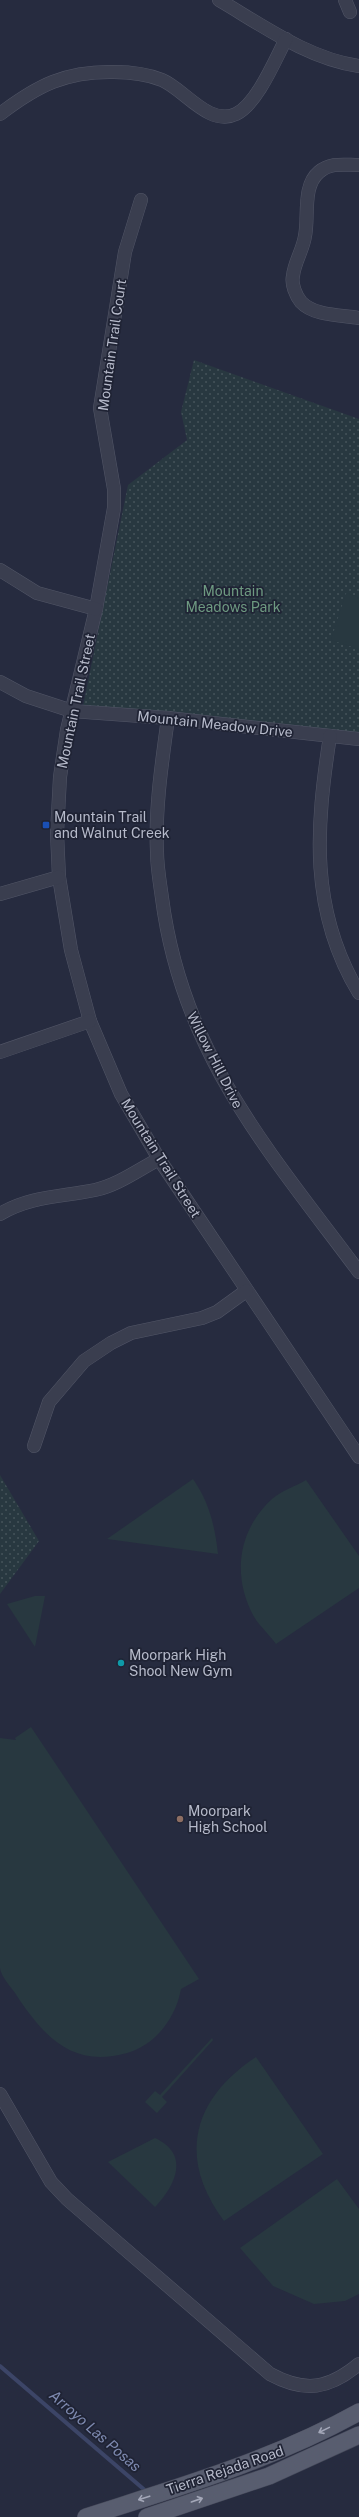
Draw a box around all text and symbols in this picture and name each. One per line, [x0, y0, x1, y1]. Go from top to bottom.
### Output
street label: Mountain Trail Court [95, 278, 129, 412]
park label: Mountain Meadows Park [185, 583, 281, 615]
street label: Mountain Trail Street [54, 632, 98, 770]
street label: Mountain Meadow Drive [136, 708, 294, 740]
place label: Mountain Trail and Walnut Creek [54, 809, 170, 841]
marker: Mountain Trail and Walnut Creek [41, 820, 51, 830]
street label: Willow Hill Drive [184, 1009, 246, 1111]
street label: Mountain Trail Street [118, 1096, 204, 1220]
place label: Moorpark High Shool New Gym [129, 1647, 232, 1679]
marker: Moorpark High Shool New Gym [116, 1658, 126, 1668]
place label: Moorpark High School [188, 1803, 267, 1835]
marker: Moorpark High School [175, 1814, 185, 1824]
water label: Arroyo Las Posas [46, 2386, 144, 2475]
one-way arrow [319, 2427, 331, 2434]
street label: Tierra Rejada Road [164, 2442, 286, 2498]
one-way arrow [137, 2495, 150, 2502]
one-way arrow [190, 2496, 203, 2503]

